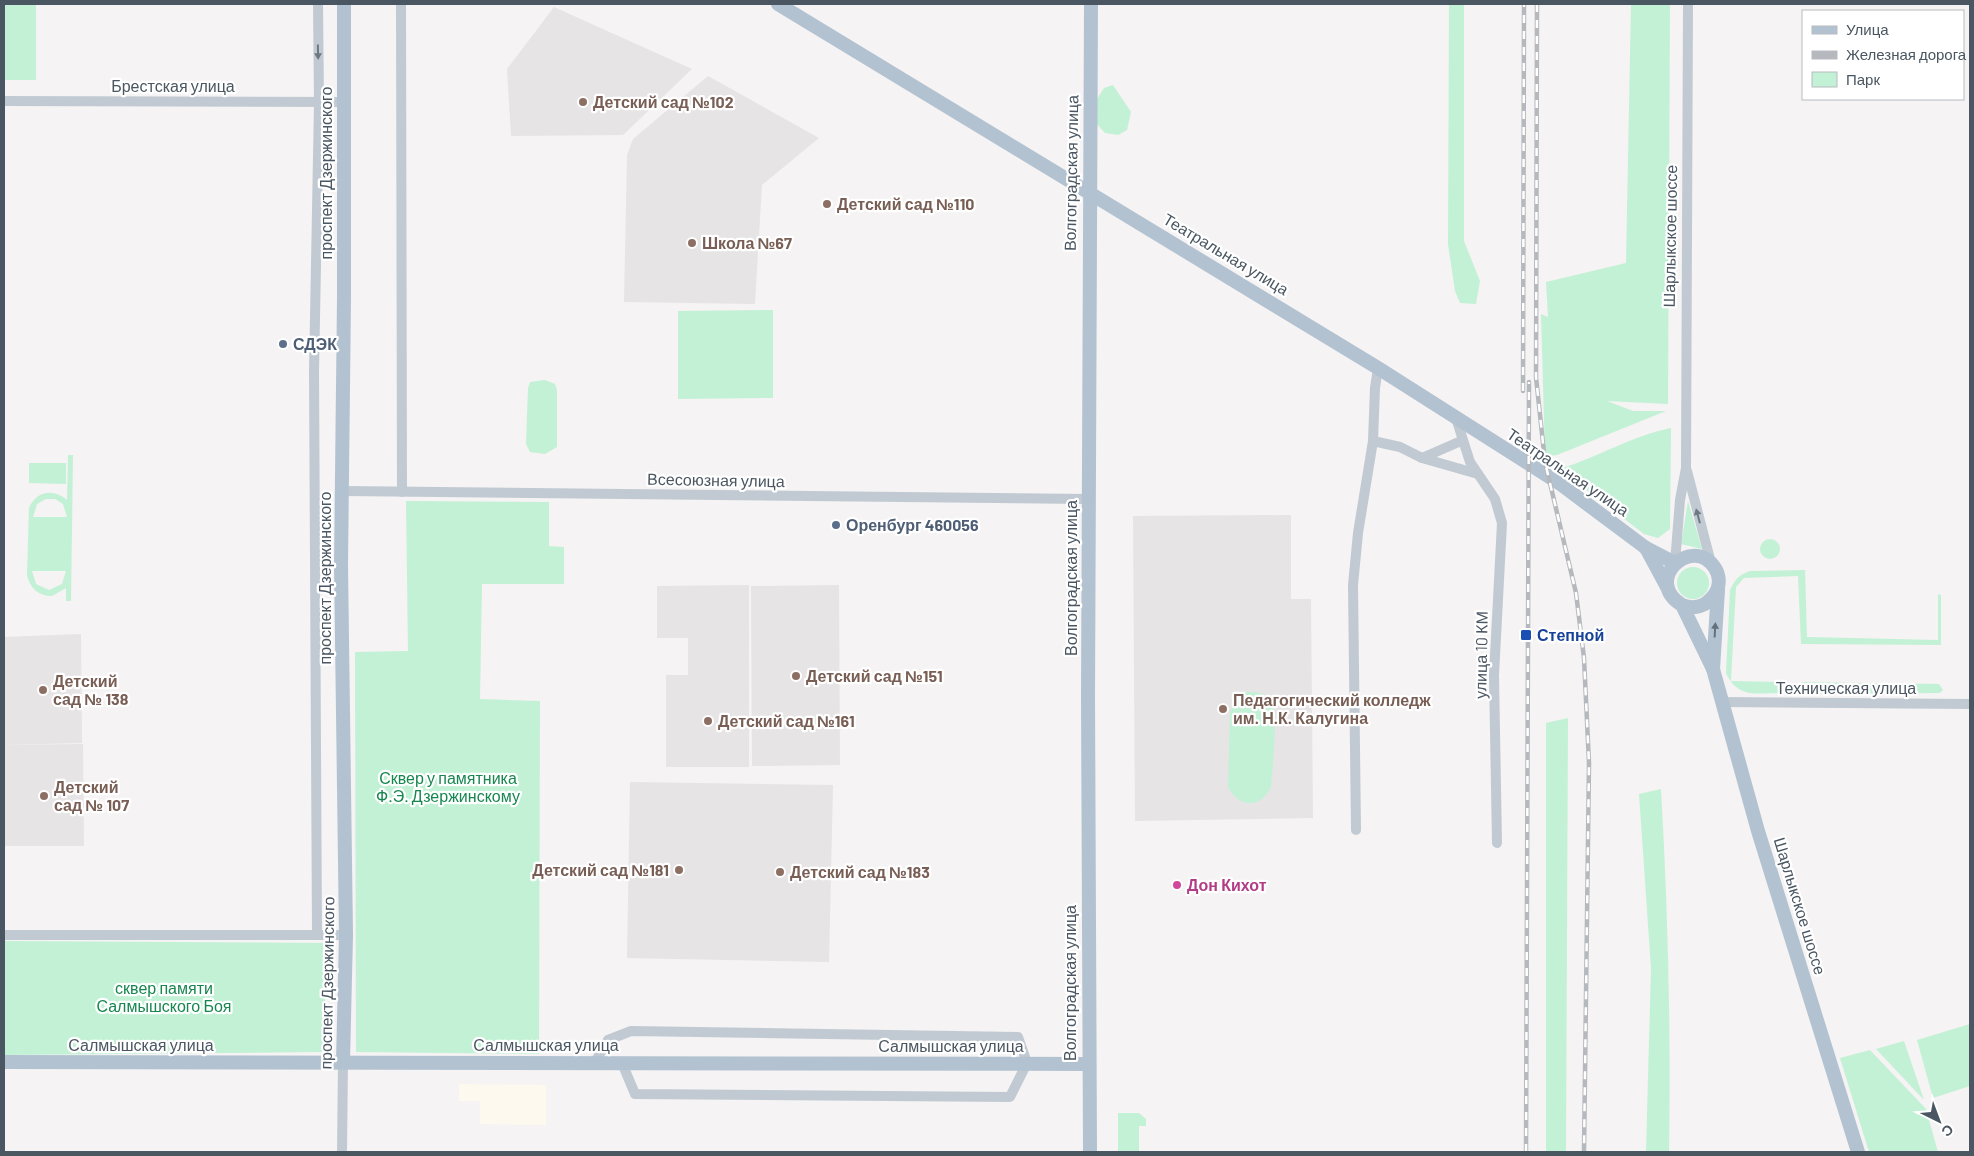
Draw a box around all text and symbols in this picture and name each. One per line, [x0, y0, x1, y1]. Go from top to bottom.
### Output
legend [1802, 10, 1964, 100]
text: Улица [1846, 20, 1889, 38]
one-way arrow [314, 45, 322, 61]
text: Железная дорога [1846, 45, 1967, 63]
text: Парк [1846, 70, 1880, 88]
street label: Брестская улица [111, 76, 235, 95]
street label: проспект Дзержинского [316, 86, 335, 260]
place label: Детский сад №102 [593, 92, 734, 111]
street label: Волгоградская улица [1060, 95, 1081, 251]
marker: Детский сад №102 [577, 96, 589, 108]
street label: Шарлыкское шоссе [1659, 164, 1680, 308]
place label: Детский сад №110 [837, 194, 974, 213]
marker: Детский сад №110 [821, 198, 833, 210]
street label: Театральная улица [1160, 209, 1292, 299]
place label: Школа №67 [702, 233, 792, 252]
marker: Школа №67 [686, 237, 698, 249]
place label: СДЭК [293, 334, 337, 353]
marker: СДЭК [277, 338, 289, 350]
street label: Театральная улица [1504, 424, 1633, 519]
street label: Всесоюзная улица [647, 469, 785, 490]
street label: проспект Дзержинского [315, 491, 334, 665]
street label: Волгоградская улица [1061, 500, 1080, 656]
one-way arrow [1694, 508, 1702, 523]
place label: Оренбург 460056 [846, 515, 979, 534]
marker: Оренбург 460056 [830, 519, 842, 531]
street label: улица 10 КМ [1470, 611, 1491, 699]
one-way arrow [1712, 621, 1720, 637]
place label: Степной [1537, 625, 1604, 644]
marker: Степной [1519, 628, 1533, 642]
place label: Детский сад №151 [806, 666, 943, 685]
marker: Детский сад №151 [790, 670, 802, 682]
place label: Детский сад № 138 [53, 671, 129, 708]
street label: Техническая улица [1776, 678, 1916, 697]
marker: Детский сад № 138 [37, 684, 49, 696]
place label: Педагогический колледж им. Н.К. Калугина [1233, 690, 1431, 727]
marker: Педагогический колледж им. Н.К. Калугина [1217, 703, 1229, 715]
place label: Детский сад №161 [718, 711, 855, 730]
marker: Детский сад №161 [702, 715, 714, 727]
park label: Сквер у памятника Ф.Э. Дзержинскому [376, 768, 520, 805]
place label: Детский сад № 107 [54, 777, 129, 814]
marker: Детский сад № 107 [38, 790, 50, 802]
street label: Шарлыкское шоссе [1771, 835, 1830, 977]
place label: Детский сад №181 [532, 860, 669, 879]
place label: Детский сад №183 [790, 862, 930, 881]
marker: Детский сад №181 [673, 864, 685, 876]
marker: Детский сад №183 [774, 866, 786, 878]
place label: Дон Кихот [1187, 875, 1267, 894]
marker: Дон Кихот [1171, 879, 1183, 891]
street label: проспект Дзержинского [315, 896, 338, 1070]
street label: Волгоградская улица [1060, 905, 1079, 1061]
park label: сквер памяти Салмышского Боя [96, 978, 232, 1015]
street label: Салмышская улица [68, 1035, 214, 1054]
street label: Салмышская улица [473, 1035, 619, 1054]
street label: Салмышская улица [878, 1036, 1024, 1055]
north arrow [1914, 1096, 1964, 1146]
text: С [1939, 1121, 1957, 1141]

